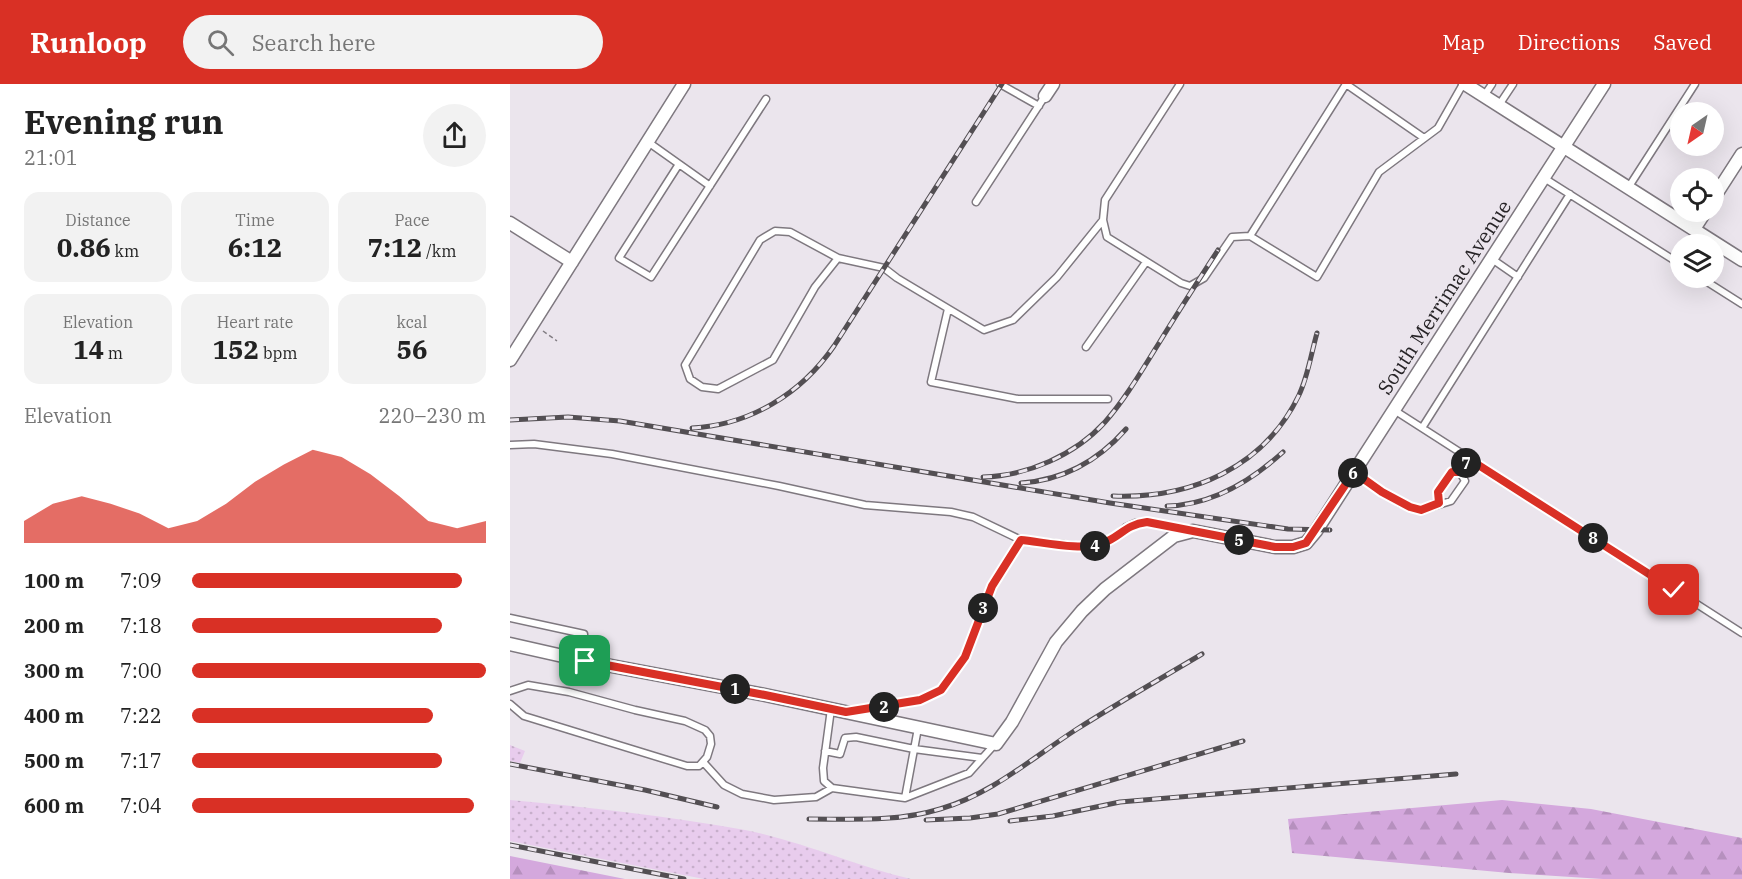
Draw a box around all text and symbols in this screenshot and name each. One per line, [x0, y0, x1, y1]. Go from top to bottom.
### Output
search box [183, 15, 603, 69]
text: Runloop [30, 24, 147, 61]
icon: search [204, 26, 237, 59]
text: Search here [252, 28, 376, 57]
text: Map [1442, 28, 1485, 56]
text: Directions [1518, 28, 1620, 56]
text: Saved [1653, 28, 1712, 56]
text: Evening run [24, 100, 224, 143]
north arrow [1670, 102, 1724, 156]
map controls [1670, 102, 1724, 288]
button: share [423, 104, 486, 167]
text: 21:01 [24, 144, 78, 171]
button: locate [1670, 168, 1724, 222]
street label: South Merrimac Avenue [1371, 194, 1517, 400]
text: Distance [65, 210, 131, 230]
text: Time [235, 210, 275, 230]
text: Pace [394, 210, 430, 230]
text: 0.86 [57, 230, 111, 264]
text: 6:12 [228, 230, 282, 264]
text: 7:12 [368, 230, 422, 264]
button: layers [1670, 234, 1724, 288]
text: km [111, 241, 139, 261]
text: /km [422, 241, 456, 261]
text: Elevation [63, 312, 133, 332]
text: Heart rate [217, 312, 293, 332]
text: kcal [397, 312, 427, 332]
text: 14 [73, 332, 104, 366]
text: 152 [212, 332, 259, 366]
text: 56 [396, 332, 428, 366]
text: m [104, 343, 123, 363]
text: bpm [259, 343, 298, 363]
text: Elevation [24, 402, 112, 429]
text: 220–230 m [379, 402, 486, 429]
pin: 7 [1451, 448, 1481, 478]
text: 7 [1461, 453, 1471, 473]
pin: 6 [1338, 458, 1368, 488]
text: 6 [1348, 463, 1358, 483]
pin: 8 [1578, 523, 1608, 553]
pin: 5 [1224, 525, 1254, 555]
text: 8 [1588, 528, 1598, 548]
text: 5 [1234, 530, 1244, 550]
pin: 4 [1080, 531, 1110, 561]
text: 4 [1090, 536, 1100, 556]
pin [1648, 564, 1699, 615]
text: 100 m [24, 567, 84, 594]
text: 7:09 [120, 567, 162, 594]
icon: check [1657, 573, 1690, 606]
pin: 3 [968, 593, 998, 623]
text: 3 [978, 598, 988, 618]
text: 200 m [24, 612, 84, 639]
text: 7:18 [120, 612, 162, 639]
pin [559, 635, 610, 686]
icon: arrive [568, 644, 601, 677]
text: 300 m [24, 657, 84, 684]
text: 7:00 [120, 657, 162, 684]
pin: 1 [720, 674, 750, 704]
text: 1 [730, 679, 740, 699]
pin: 2 [869, 692, 899, 722]
text: 2 [879, 697, 889, 717]
text: 400 m [24, 702, 84, 729]
text: 7:22 [120, 702, 162, 729]
text: 500 m [24, 747, 84, 774]
text: 7:17 [120, 747, 162, 774]
text: 600 m [24, 792, 84, 819]
text: 7:04 [120, 792, 162, 819]

